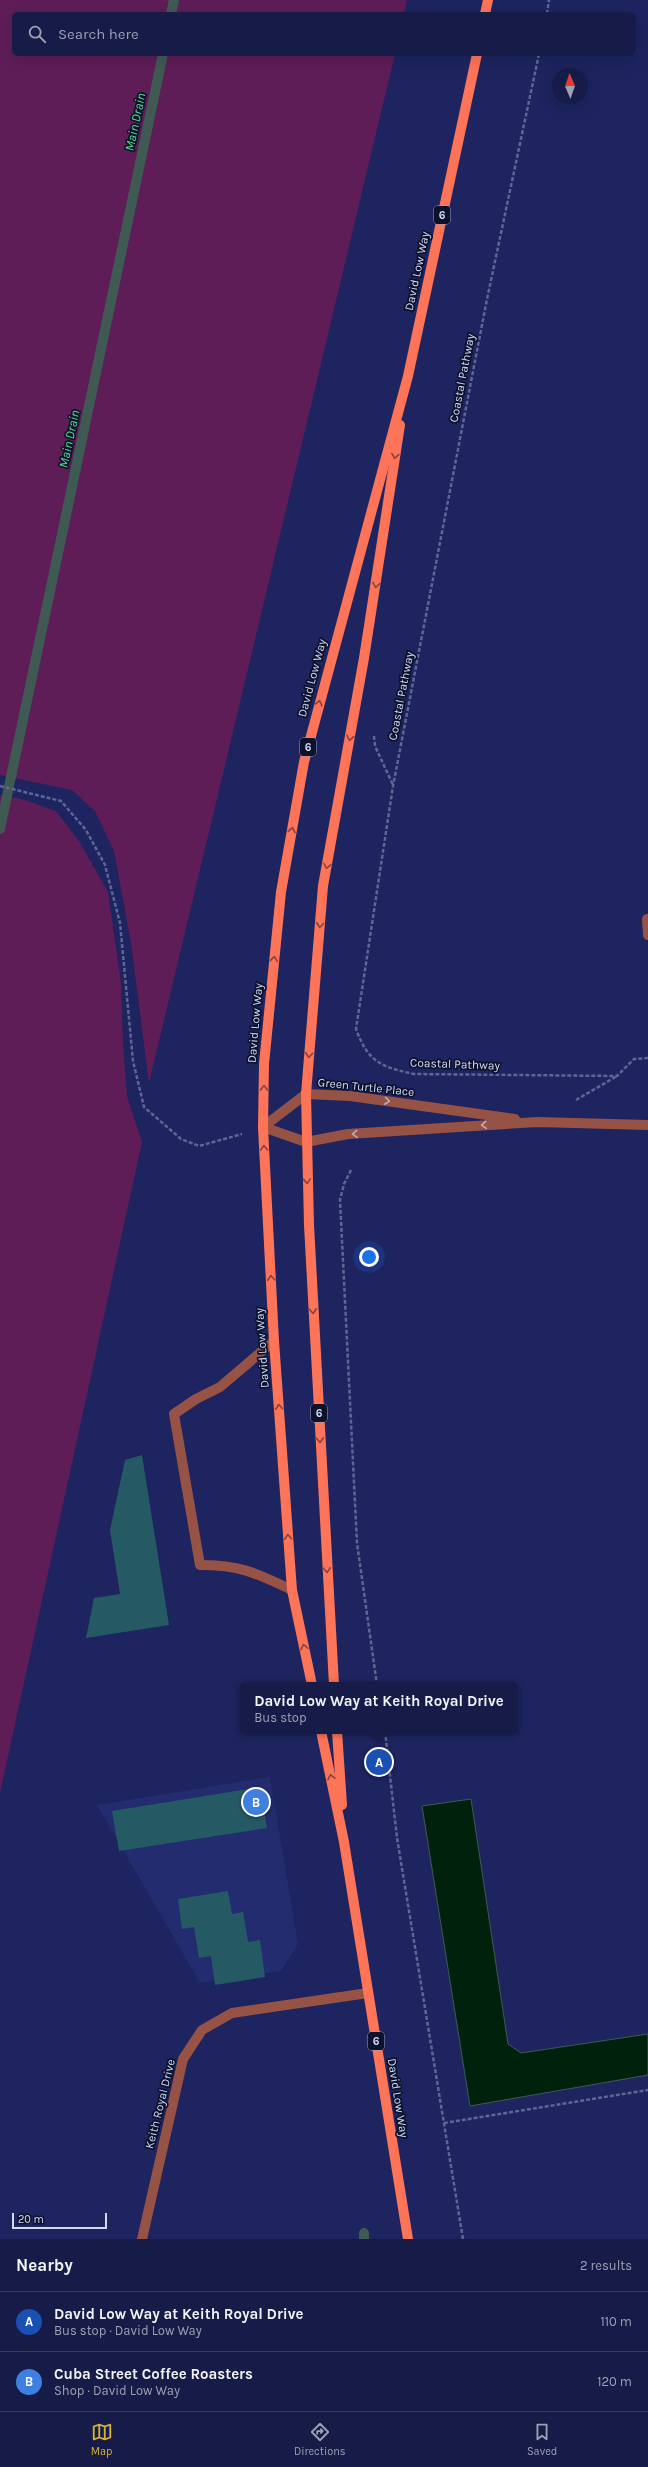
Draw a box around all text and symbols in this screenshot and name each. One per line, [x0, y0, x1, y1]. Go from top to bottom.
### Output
search box [12, 12, 636, 56]
icon: search [26, 23, 48, 45]
text: Search here [58, 25, 139, 43]
north arrow [552, 68, 588, 104]
water label: Main Drain [122, 92, 148, 152]
road number: 6 [434, 206, 450, 224]
street label: David Low Way [402, 230, 432, 312]
street label: Coastal Pathway [447, 332, 478, 424]
water label: Main Drain [56, 409, 82, 469]
one-way arrow [392, 453, 400, 459]
one-way arrow [372, 582, 380, 588]
street label: David Low Way [295, 637, 329, 719]
street label: Coastal Pathway [386, 650, 417, 742]
one-way arrow [314, 700, 323, 707]
one-way arrow [346, 735, 354, 741]
road number: 6 [300, 738, 316, 756]
one-way arrow [287, 827, 295, 833]
one-way arrow [323, 863, 331, 869]
one-way arrow [315, 922, 324, 928]
one-way arrow [270, 956, 279, 962]
street label: David Low Way [245, 982, 266, 1064]
one-way arrow [305, 1052, 314, 1058]
street label: Coastal Pathway [410, 1055, 501, 1073]
street label: Green Turtle Place [317, 1075, 415, 1099]
one-way arrow [260, 1085, 268, 1091]
one-way arrow [383, 1096, 390, 1105]
one-way arrow [481, 1121, 487, 1130]
one-way arrow [352, 1129, 358, 1138]
one-way arrow [260, 1145, 269, 1151]
one-way arrow [303, 1178, 311, 1184]
your location [359, 1247, 379, 1267]
one-way arrow [266, 1275, 275, 1281]
street label: David Low Way [252, 1307, 272, 1389]
one-way arrow [309, 1308, 317, 1314]
one-way arrow [274, 1404, 283, 1410]
road number: 6 [311, 1404, 327, 1422]
one-way arrow [316, 1437, 324, 1443]
one-way arrow [284, 1534, 293, 1540]
one-way arrow [323, 1567, 331, 1573]
one-way arrow [300, 1644, 308, 1650]
popup [240, 1682, 518, 1734]
text: David Low Way at Keith Royal Drive [254, 1692, 504, 1710]
text: Bus stop [254, 1710, 307, 1725]
pin: A [366, 1747, 392, 1777]
one-way arrow [327, 1774, 335, 1780]
pin: B [243, 1787, 269, 1817]
road number: 6 [368, 2032, 384, 2050]
street label: David Low Way [385, 2057, 411, 2139]
street label: Keith Royal Drive [142, 2058, 178, 2150]
scale bar [12, 2211, 107, 2230]
text: 20 m [18, 2213, 44, 2226]
text: Nearby [16, 2255, 73, 2275]
text: 2 results [580, 2258, 632, 2273]
text: David Low Way at Keith Royal Drive [54, 2305, 303, 2323]
text: A [25, 2314, 33, 2329]
text: 110 m [600, 2314, 632, 2329]
text: Bus stop · David Low Way [54, 2323, 202, 2338]
text: Cuba Street Coffee Roasters [54, 2365, 253, 2383]
text: B [25, 2374, 33, 2389]
text: 120 m [597, 2374, 632, 2389]
text: Shop · David Low Way [54, 2383, 180, 2398]
tab: Map [91, 2421, 113, 2458]
tab: Directions [294, 2421, 346, 2458]
tab: Saved [527, 2421, 557, 2458]

